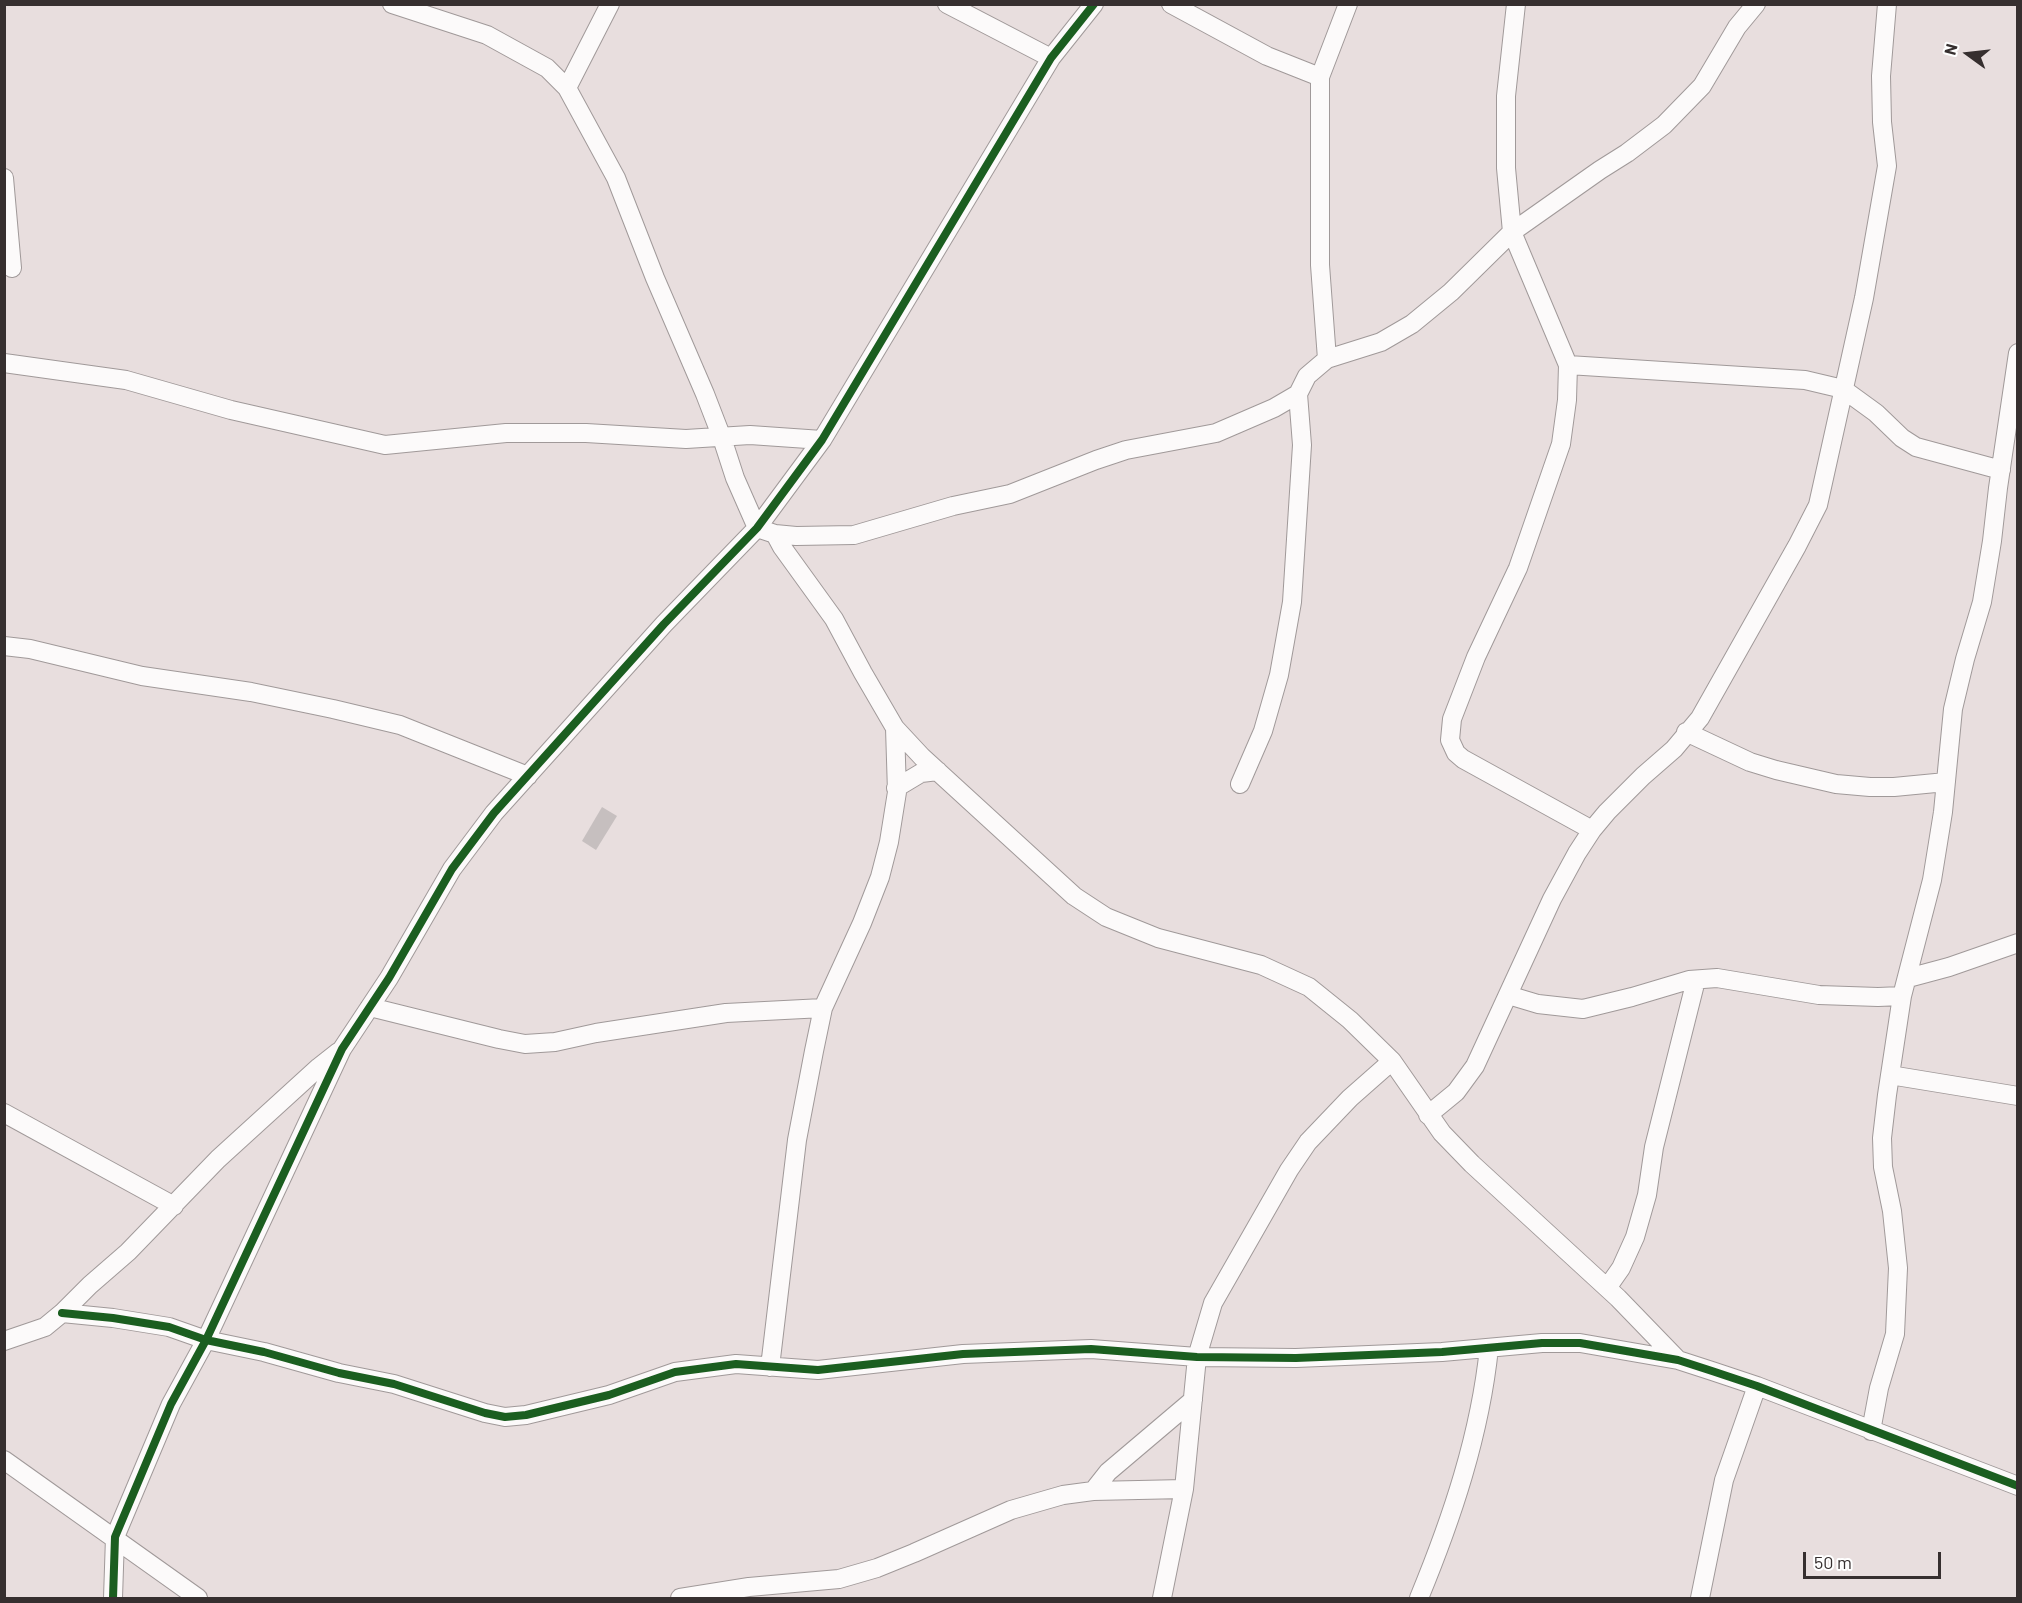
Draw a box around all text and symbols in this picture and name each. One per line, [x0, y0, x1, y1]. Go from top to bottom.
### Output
north arrow [1938, 24, 1998, 84]
text: N [1940, 42, 1961, 57]
scale bar [1806, 1540, 1944, 1578]
text: 50 m [1814, 1551, 1852, 1573]

